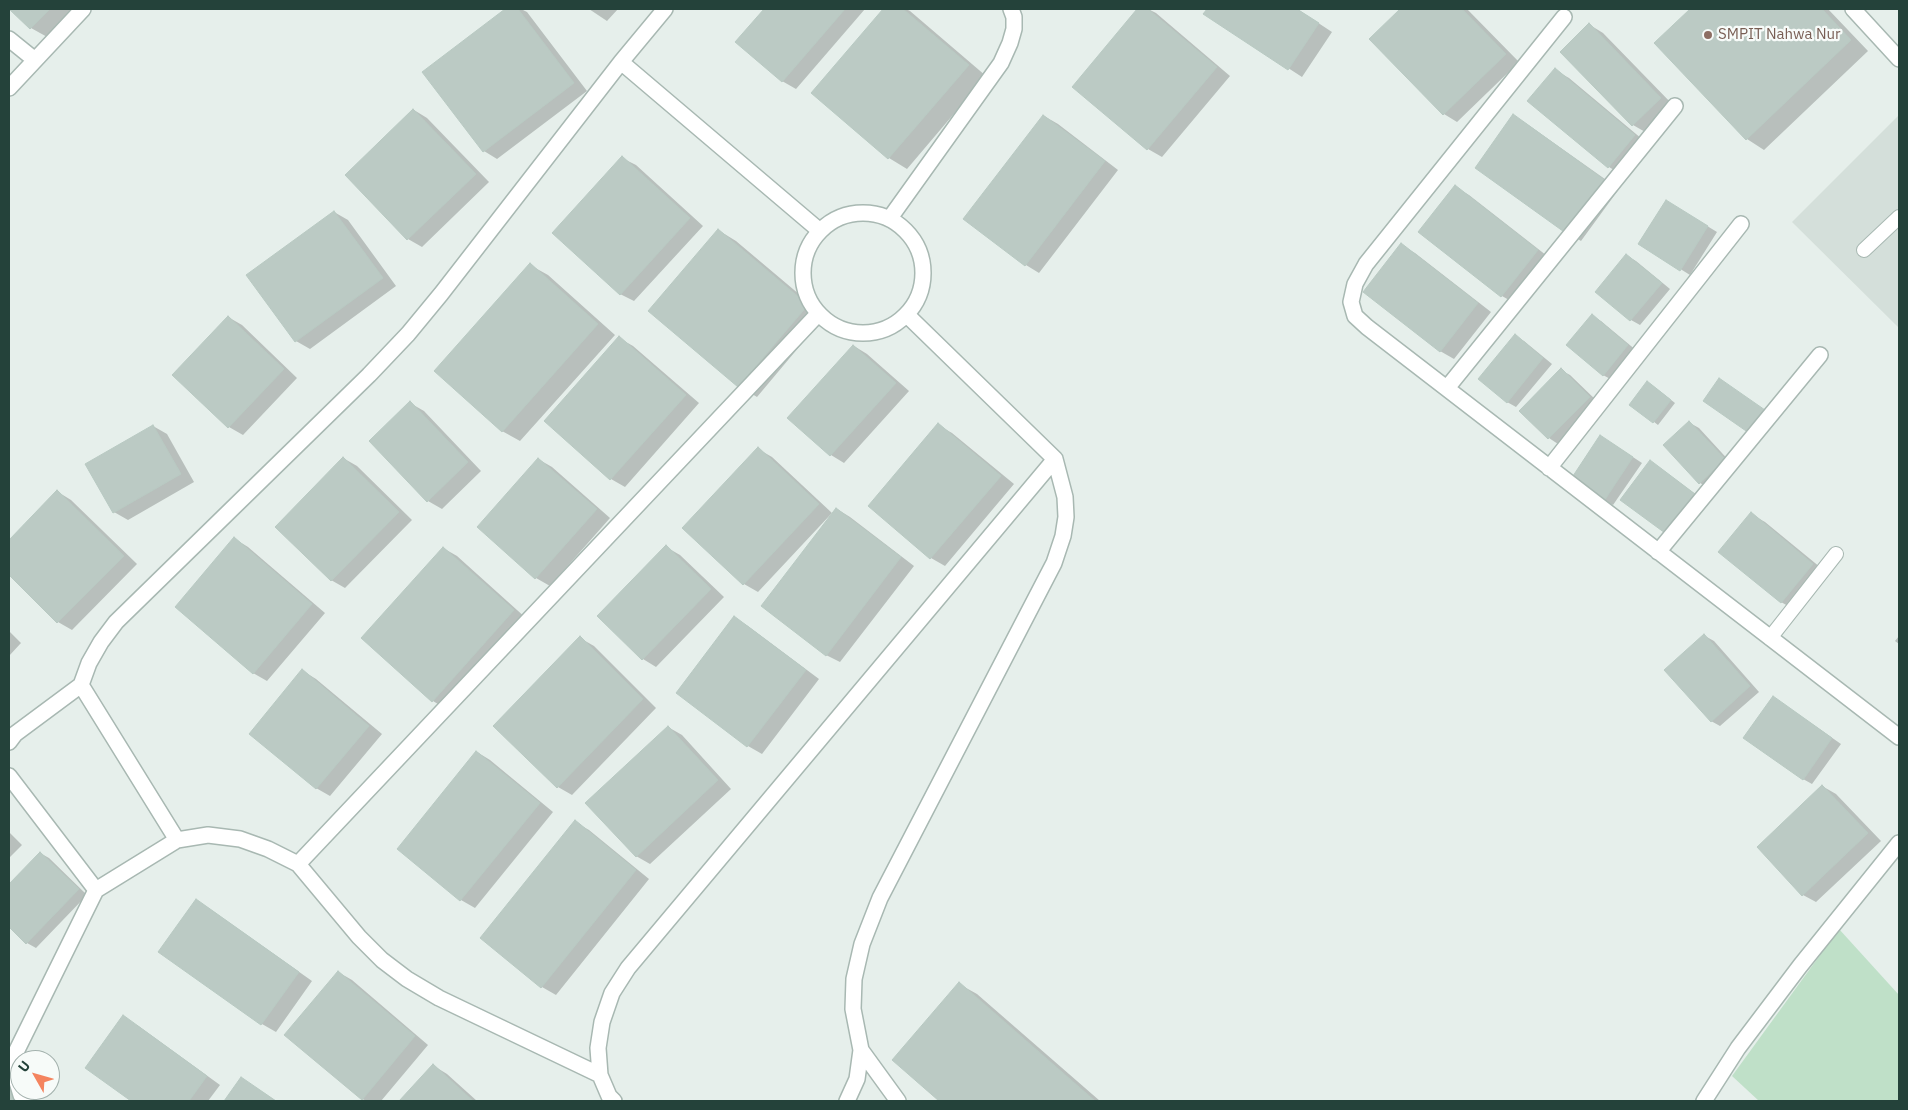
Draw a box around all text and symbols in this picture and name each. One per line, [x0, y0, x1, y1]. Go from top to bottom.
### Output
place label: SMPIT Nahwa Nur [1718, 26, 1841, 44]
marker: SMPIT Nahwa Nur [1702, 29, 1714, 41]
north arrow [10, 1050, 60, 1100]
text: U [14, 1057, 34, 1076]

